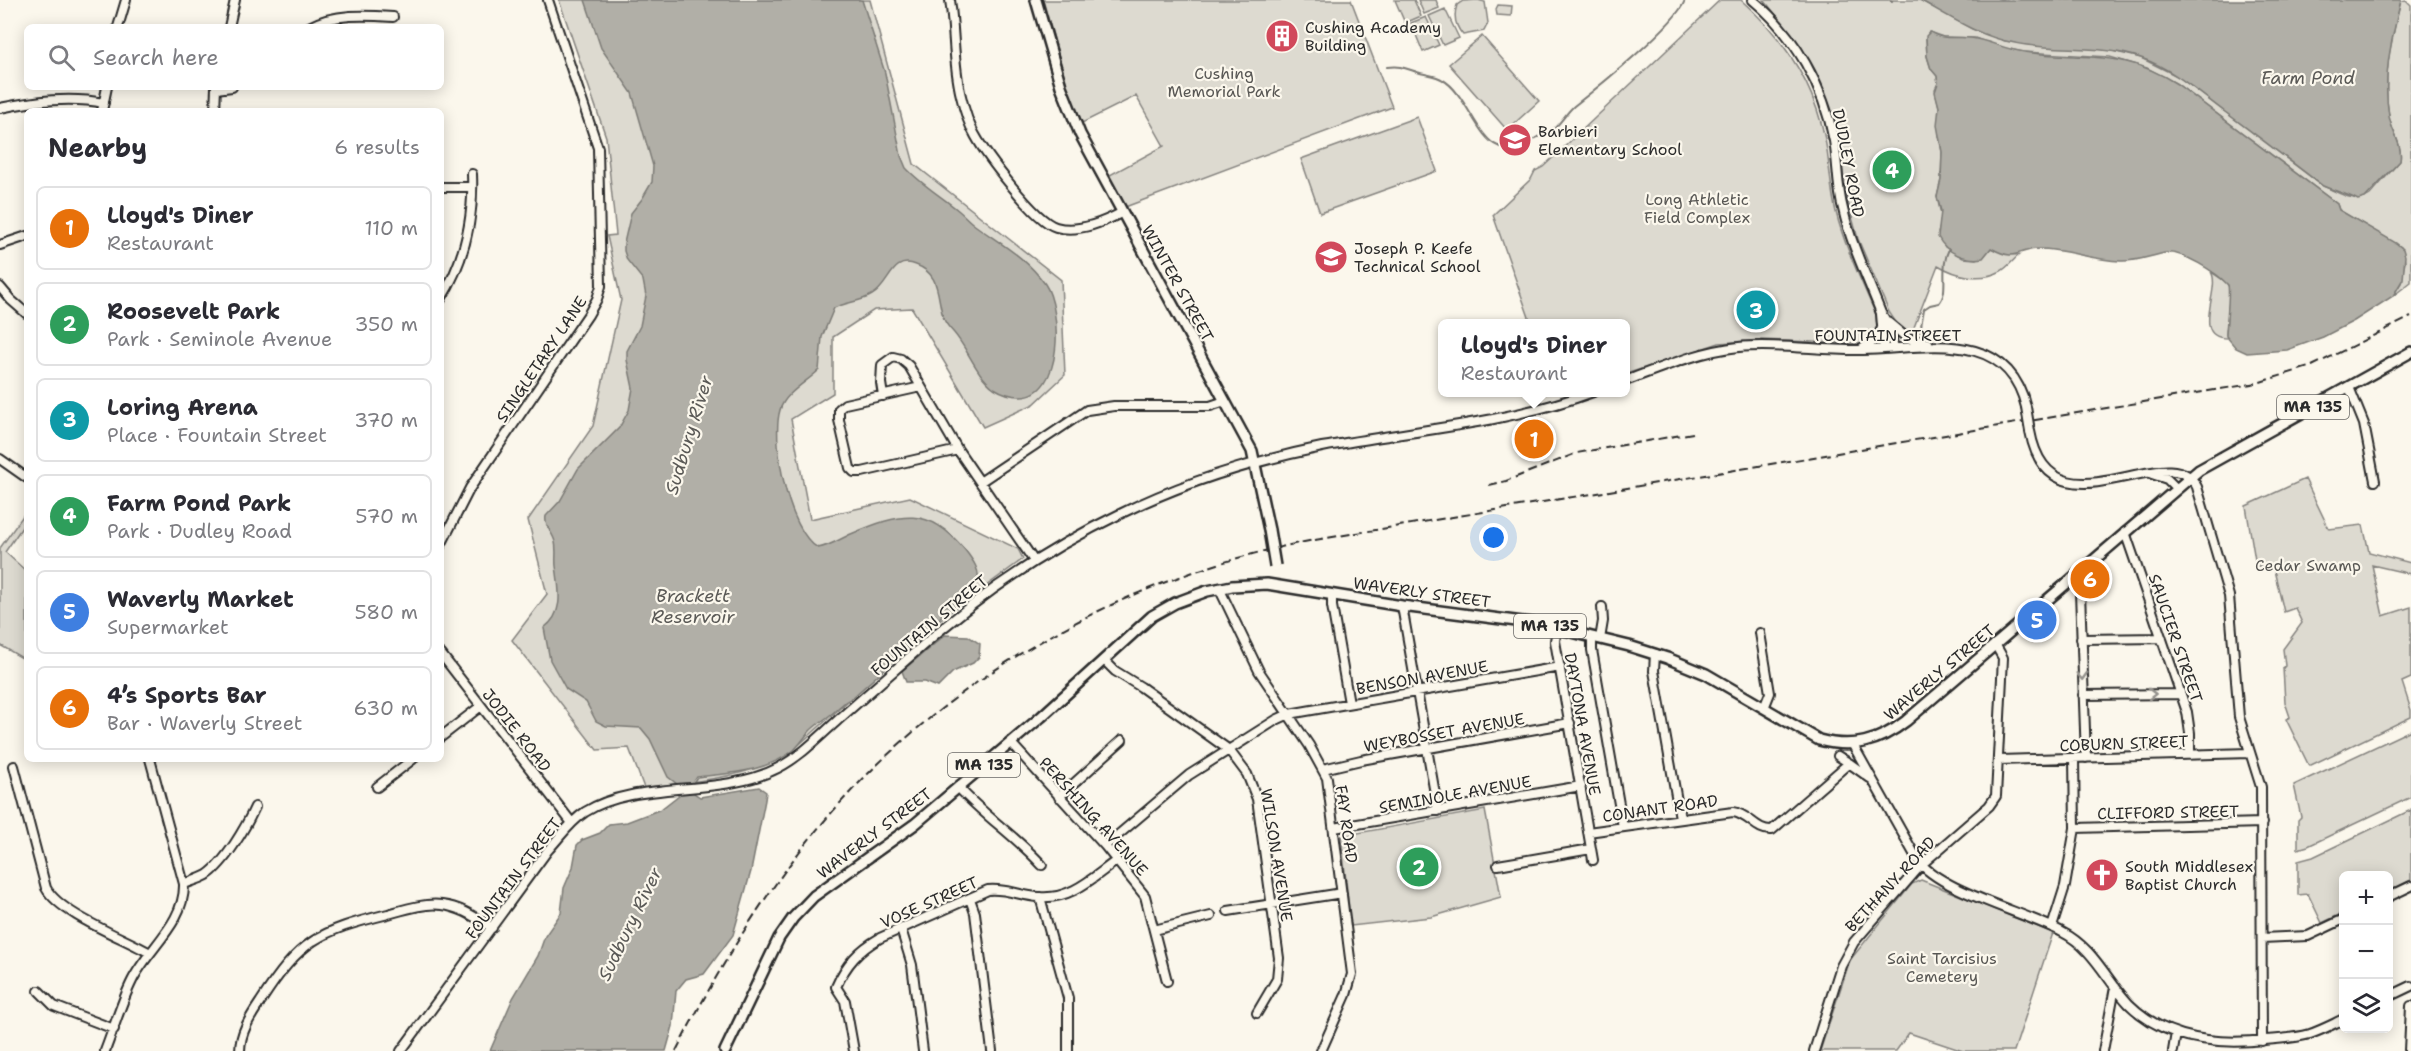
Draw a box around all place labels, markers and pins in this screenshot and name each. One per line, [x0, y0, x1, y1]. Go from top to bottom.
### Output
place label: Cushing Academy Building [1305, 17, 1441, 56]
building icon: Cushing Academy Building [1264, 18, 1300, 54]
place label: Barbieri Elementary School [1538, 121, 1682, 160]
school or university icon: Barbieri Elementary School [1497, 122, 1533, 158]
pin: 4 [1872, 148, 1912, 192]
place label: Joseph P. Keefe Technical School [1354, 238, 1481, 277]
school or university icon: Joseph P. Keefe Technical School [1313, 239, 1349, 275]
pin: 3 [1736, 288, 1776, 332]
pin: 1 [1514, 416, 1553, 462]
pin: 6 [2070, 556, 2110, 602]
pin: 5 [2018, 598, 2056, 642]
pin: 2 [1400, 844, 1438, 890]
place label: South Middlesex Baptist Church [2125, 856, 2253, 895]
church icon: South Middlesex Baptist Church [2084, 857, 2120, 893]

